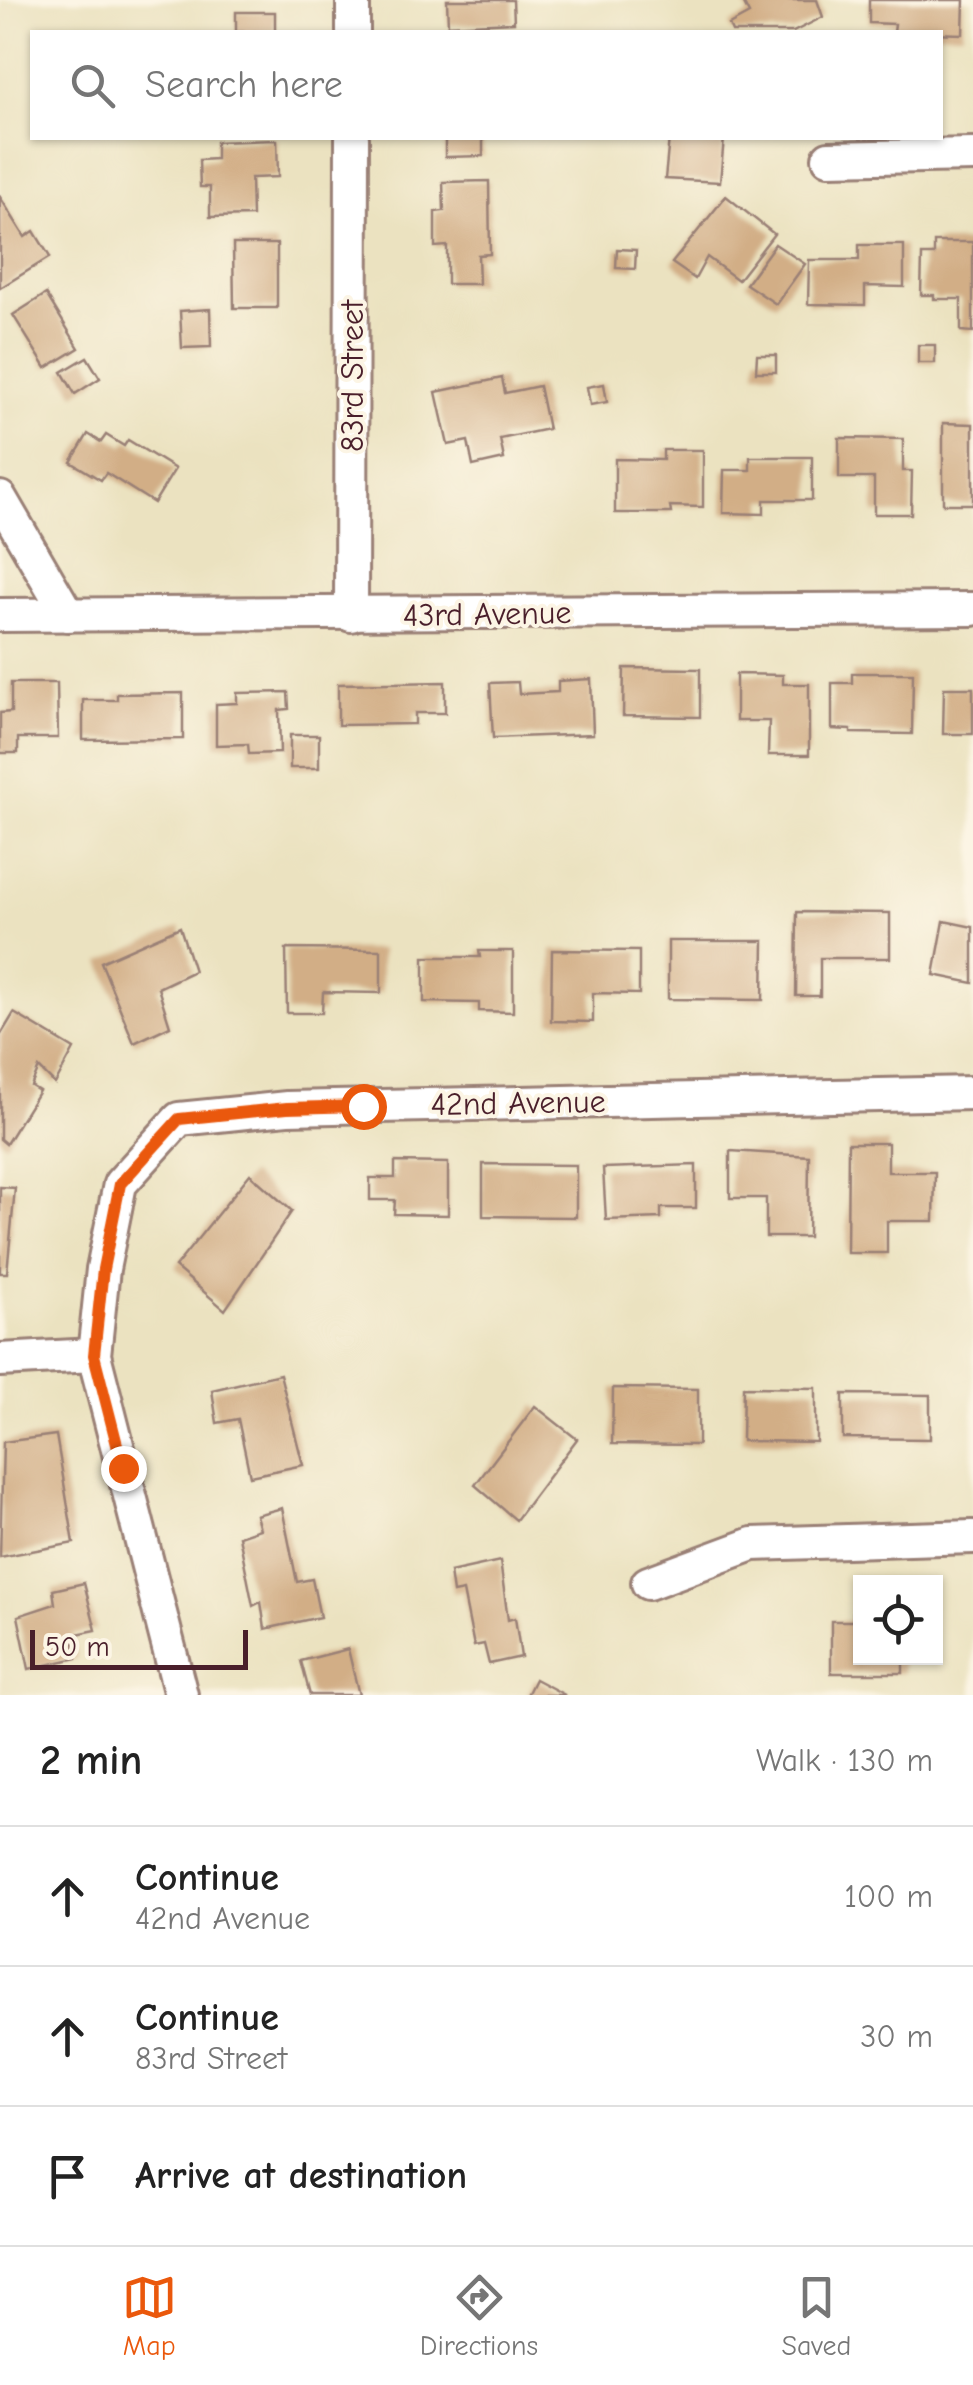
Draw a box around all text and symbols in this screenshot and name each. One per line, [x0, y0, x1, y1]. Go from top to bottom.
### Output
search box [30, 30, 943, 140]
icon: search [65, 58, 120, 113]
text: Search here [145, 63, 343, 107]
street label: 83rd Street [334, 299, 371, 452]
street label: 43rd Avenue [402, 594, 572, 634]
street label: 42nd Avenue [430, 1083, 606, 1123]
route start [341, 1084, 387, 1130]
route end [101, 1446, 147, 1492]
map controls [853, 1575, 943, 1665]
button: locate [853, 1575, 943, 1665]
scale bar [30, 1625, 248, 1670]
text: 50 m [45, 1631, 110, 1663]
text: 2 min [40, 1736, 142, 1785]
text: Walk · 130 m [756, 1742, 933, 1779]
text: Continue [135, 1856, 279, 1900]
icon: ahead [40, 1869, 95, 1924]
text: 100 m [844, 1878, 933, 1915]
text: 42nd Avenue [135, 1900, 310, 1937]
text: Continue [135, 1996, 279, 2040]
icon: ahead [40, 2009, 95, 2064]
text: 30 m [860, 2018, 933, 2055]
text: 83rd Street [135, 2040, 287, 2077]
icon: arrive [40, 2149, 95, 2204]
text: Arrive at destination [135, 2154, 467, 2198]
tab: Map [122, 2270, 177, 2362]
tab: Directions [420, 2270, 538, 2362]
tab: Saved [781, 2270, 851, 2362]

